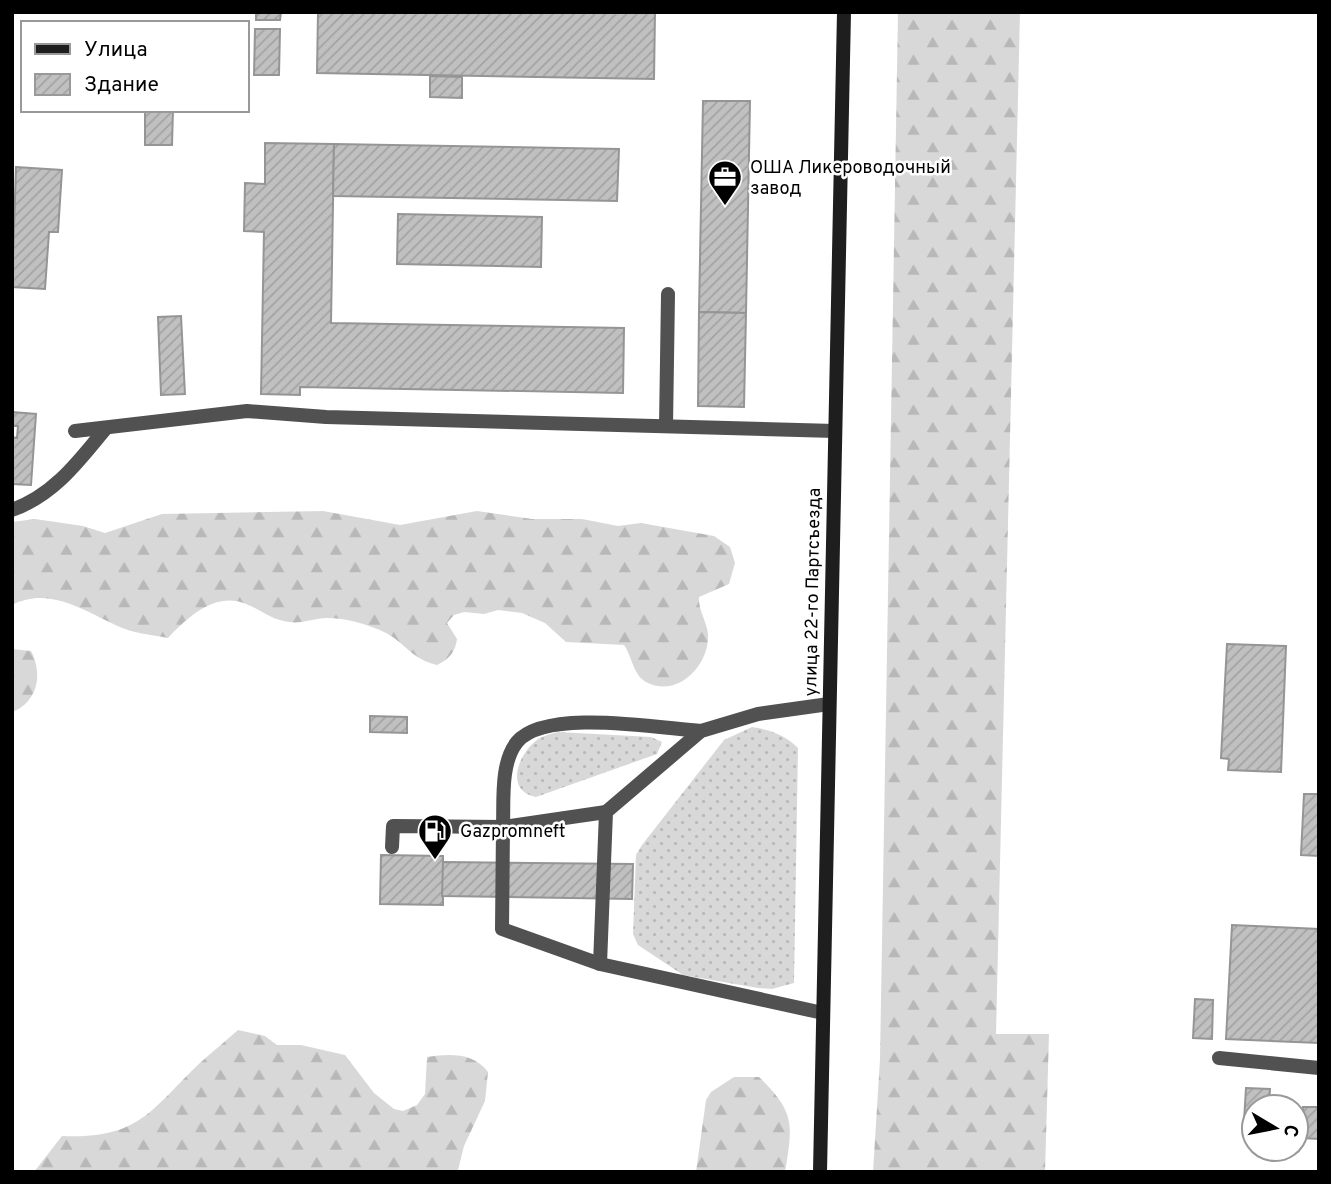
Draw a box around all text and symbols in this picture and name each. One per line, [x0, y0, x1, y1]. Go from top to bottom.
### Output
legend [21, 21, 248, 112]
text: Улица [84, 37, 148, 64]
text: Здание [84, 72, 159, 99]
place label: ОША Ликероводочный завод [750, 157, 951, 201]
office icon: ОША Ликероводочный завод [706, 158, 744, 207]
street label: улица 22-го Партсъезда [800, 488, 827, 697]
fuel station icon: Gazpromneft [416, 812, 454, 861]
place label: Gazpromneft [460, 821, 566, 844]
north arrow [1240, 1093, 1310, 1163]
text: С [1277, 1123, 1303, 1139]

